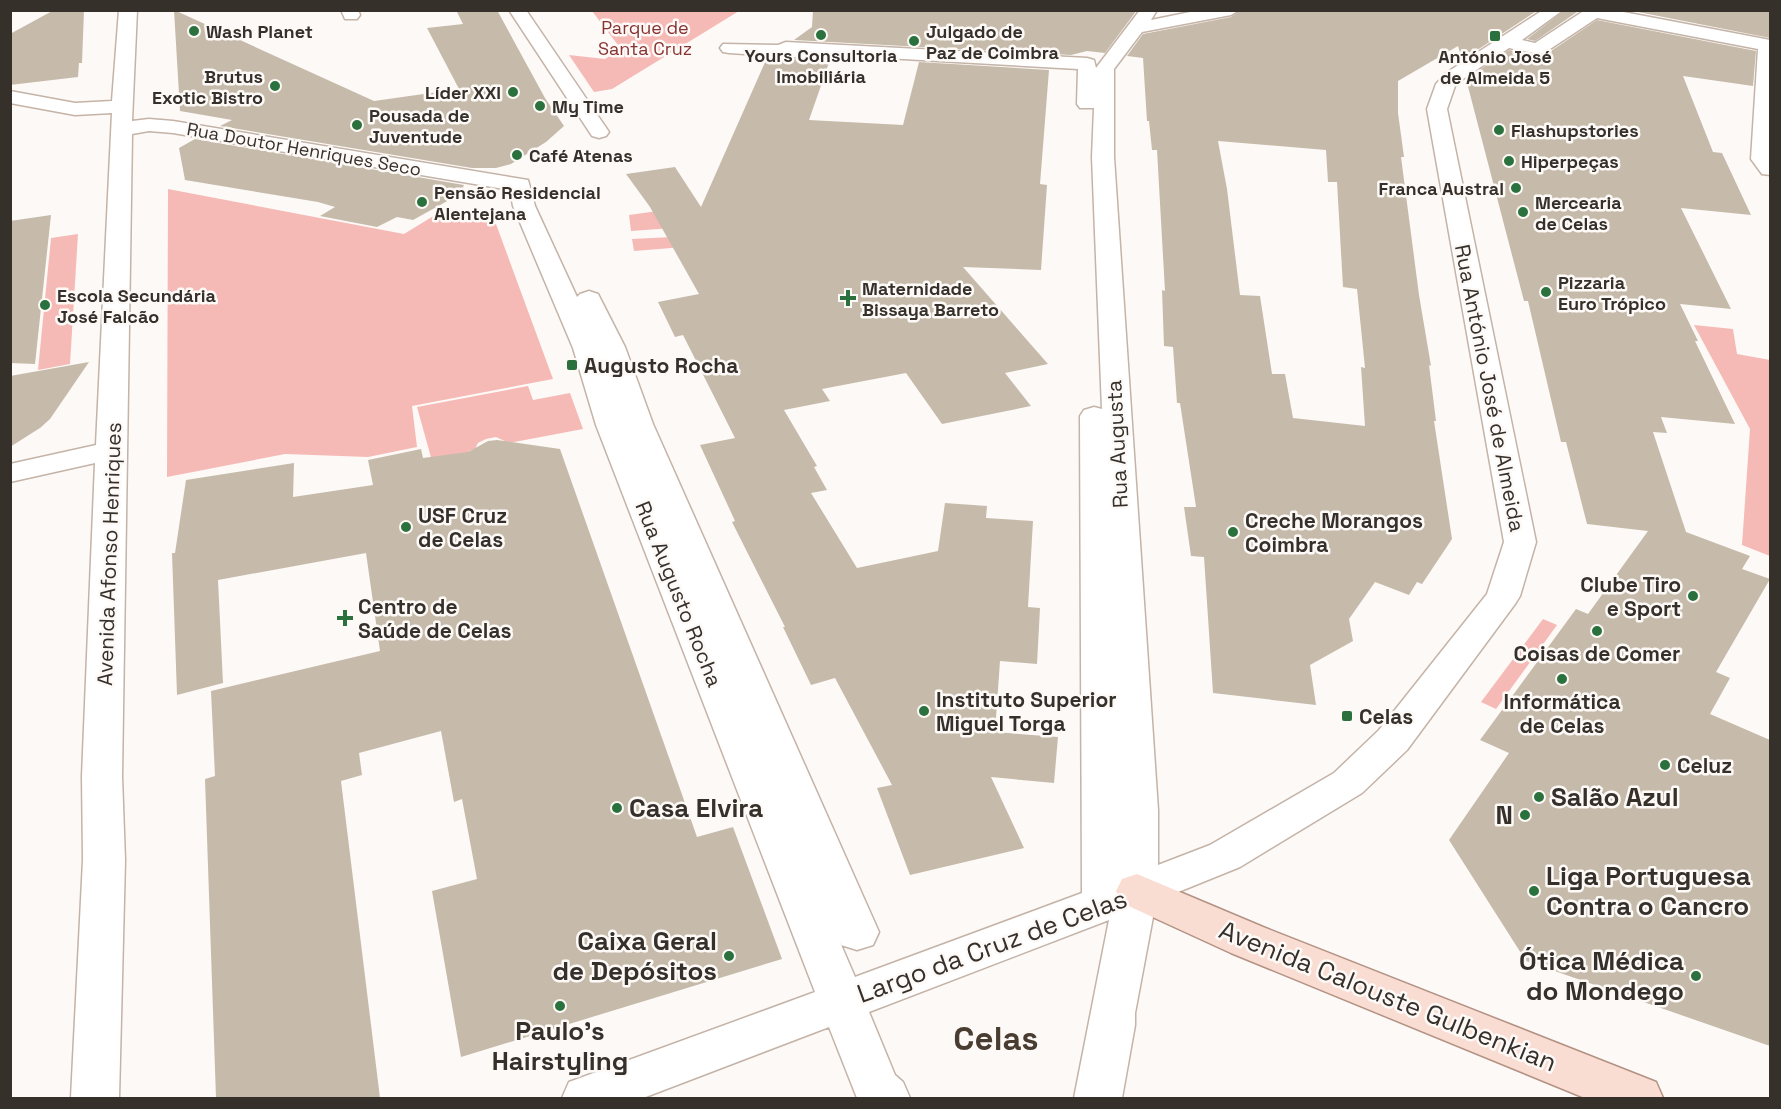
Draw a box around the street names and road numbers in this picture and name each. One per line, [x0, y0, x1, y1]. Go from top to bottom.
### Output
street label: Rua Doutor Henriques Seco [185, 117, 423, 181]
street label: Rua António José de Almeida [1449, 242, 1531, 534]
street label: Rua Augusta [1100, 379, 1134, 509]
street label: Avenida Afonso Henriques [91, 422, 127, 686]
street label: Rua Augusto Rocha [629, 497, 729, 691]
street label: Largo da Cruz de Celas [852, 881, 1132, 1011]
street label: Avenida Calouste Gulbenkian [1214, 913, 1562, 1079]

